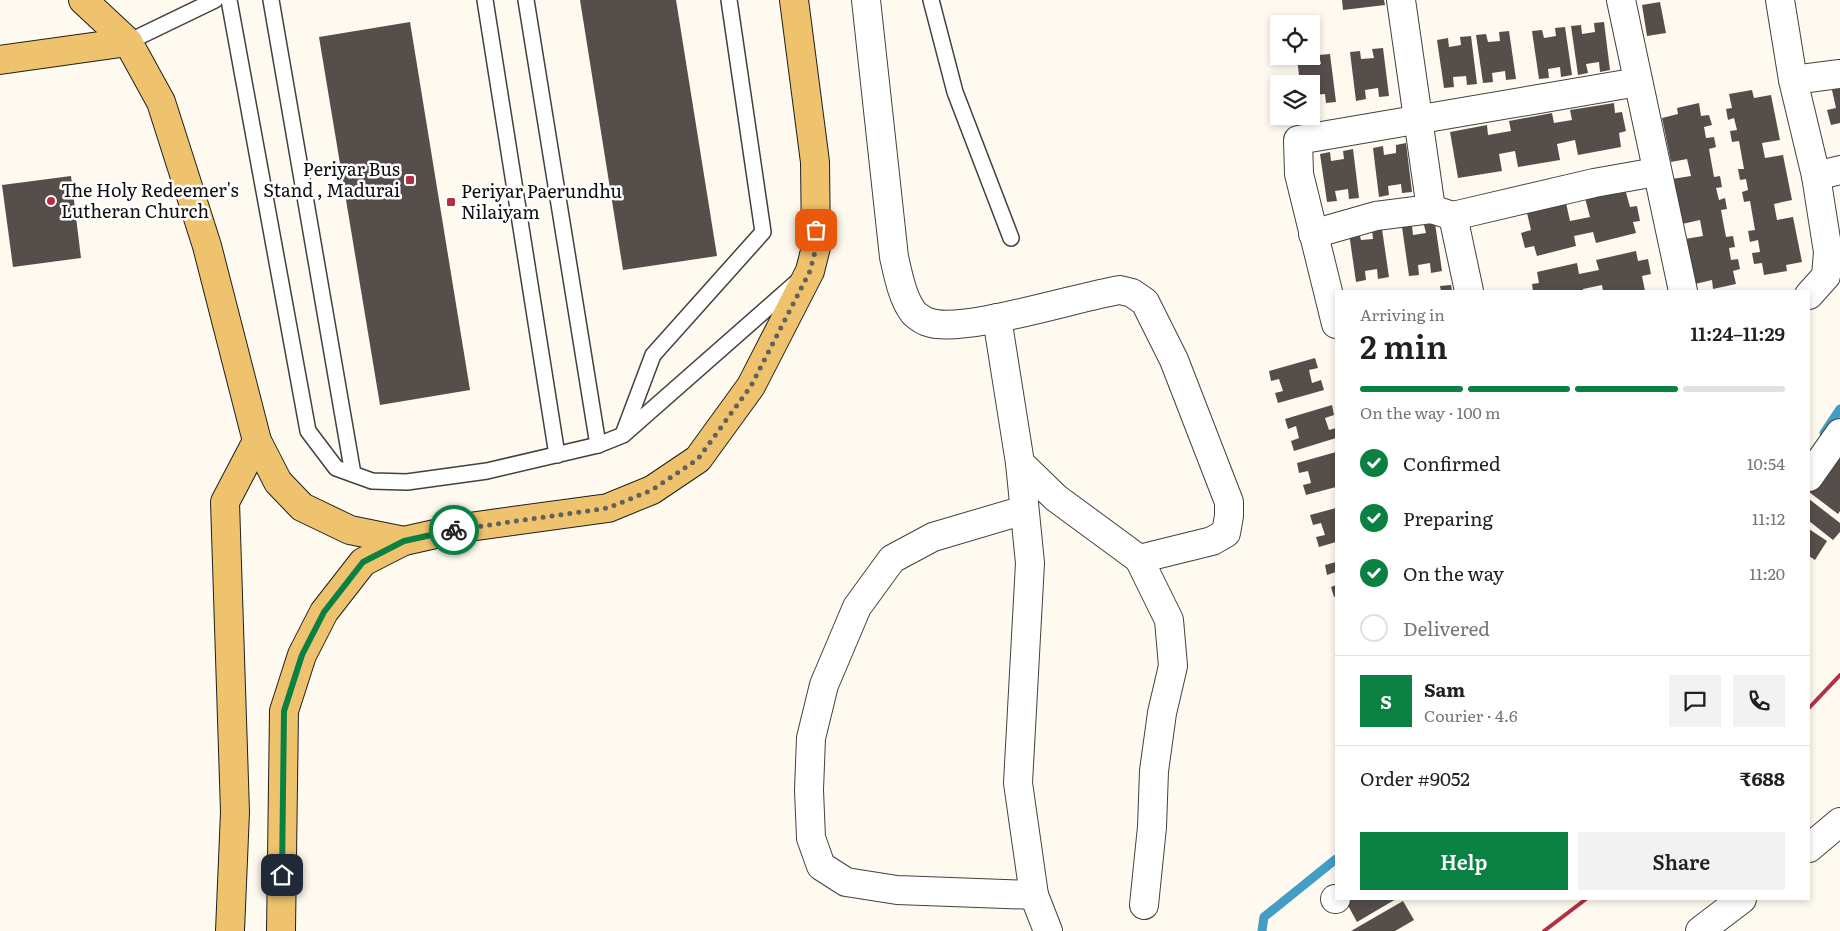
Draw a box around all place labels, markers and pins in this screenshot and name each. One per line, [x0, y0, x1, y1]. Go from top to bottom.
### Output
place label: Periyar Bus Stand , Madurai [263, 155, 400, 203]
marker: Periyar Bus Stand , Madurai [404, 174, 416, 186]
place label: The Holy Redeemer's Lutheran Church [61, 176, 239, 224]
place label: Periyar Paerundhu Nilaiyam [461, 177, 622, 225]
marker: The Holy Redeemer's Lutheran Church [45, 195, 57, 207]
marker: Periyar Paerundhu Nilaiyam [445, 196, 457, 208]
pin [795, 209, 837, 251]
pin [261, 854, 303, 896]

